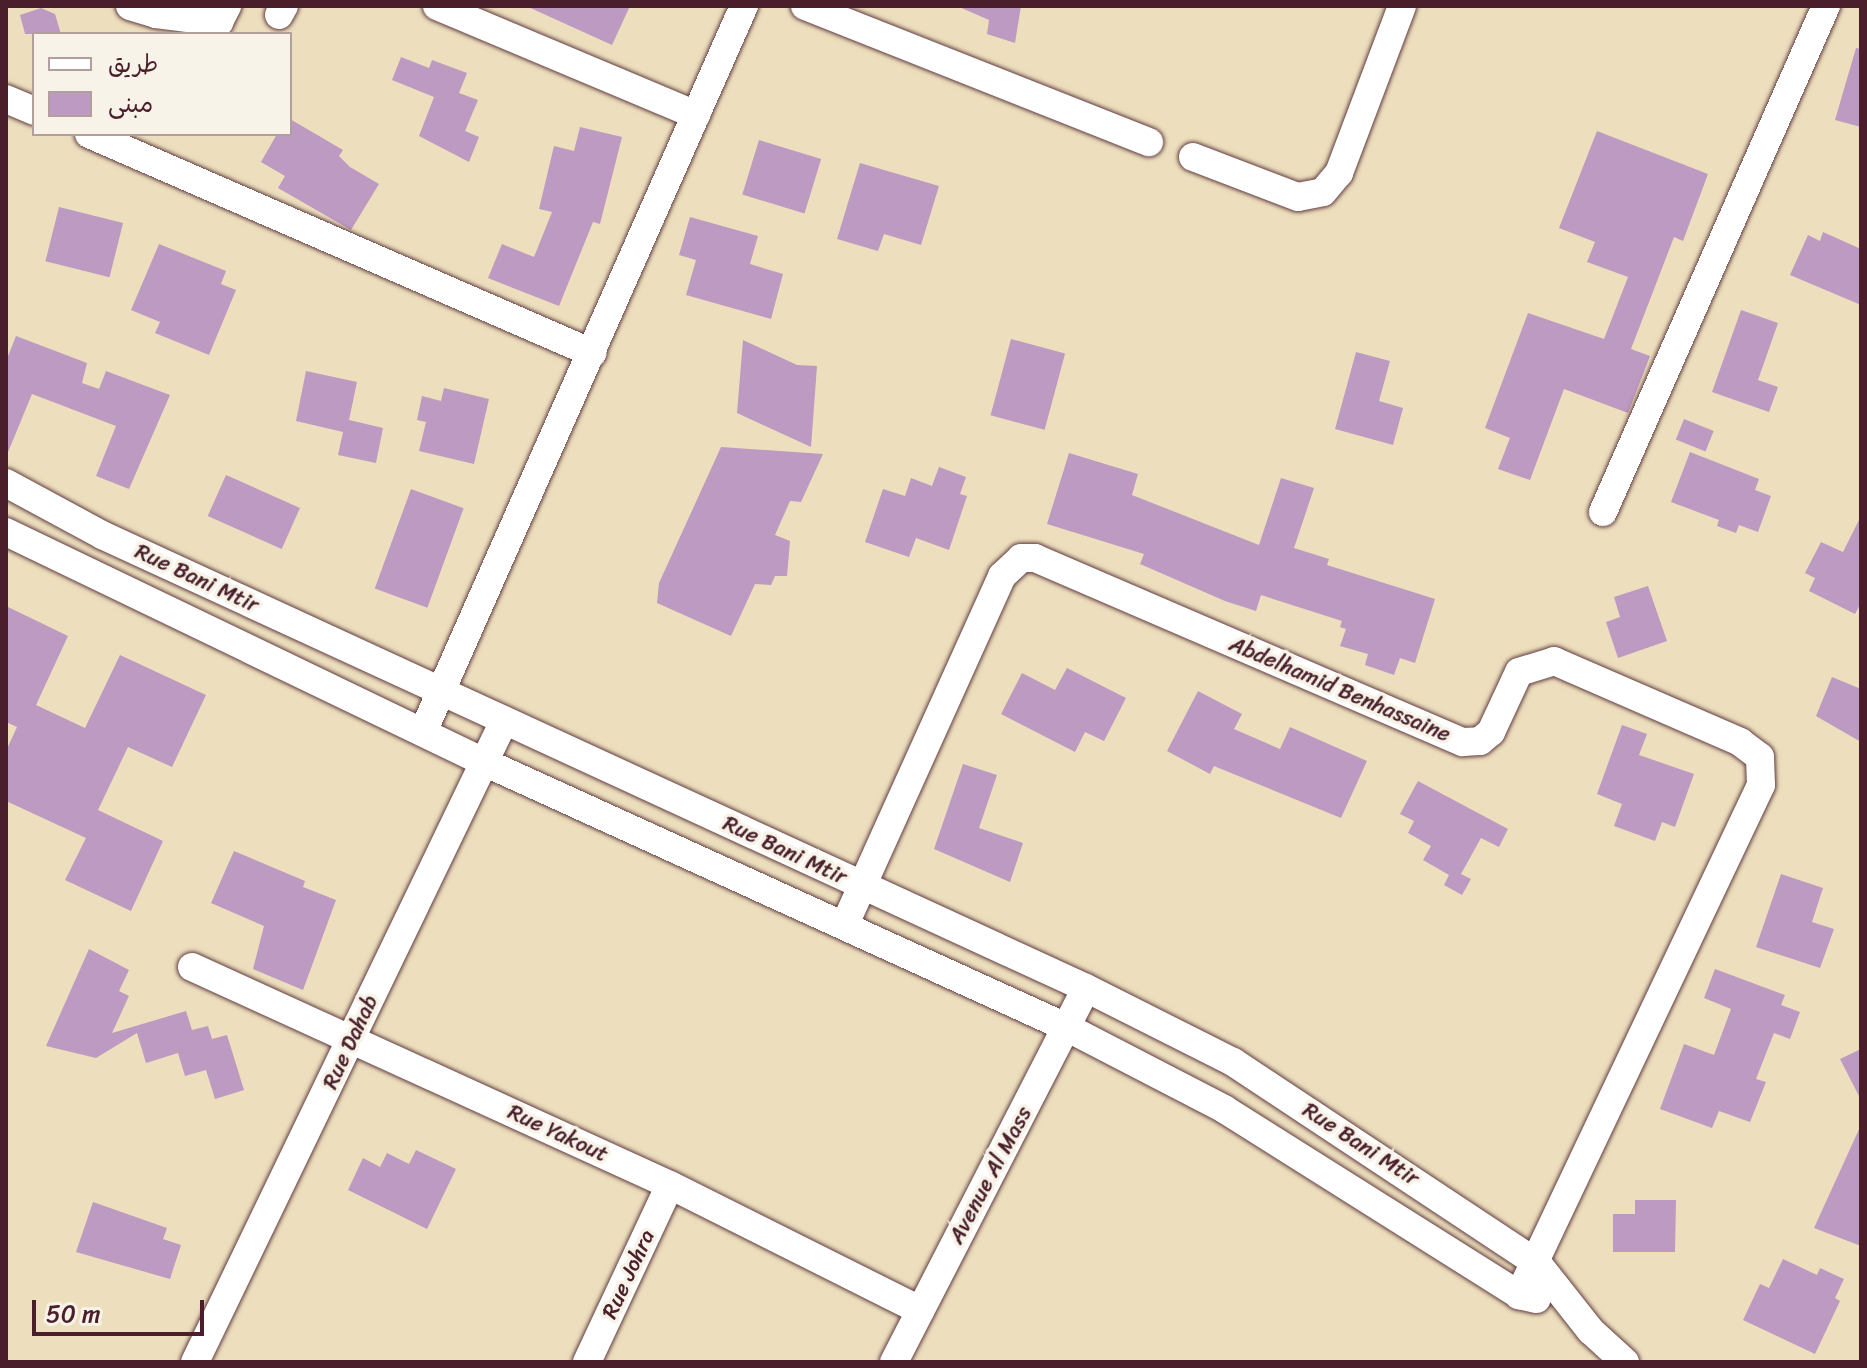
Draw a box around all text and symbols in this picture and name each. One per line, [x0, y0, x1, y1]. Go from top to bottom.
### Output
legend [32, 32, 292, 136]
text: طريق [108, 43, 158, 85]
text: مبنى [108, 83, 153, 125]
street label: Rue Bani Mtir [131, 538, 263, 618]
street label: Abdelhamid Benhassaine [1225, 630, 1455, 748]
street label: Rue Bani Mtir [719, 810, 851, 890]
street label: Rue Dahab [317, 991, 383, 1093]
street label: Rue Bani Mtir [1298, 1097, 1424, 1191]
street label: Rue Yakout [504, 1098, 612, 1168]
street label: Avenue Al Mass [943, 1102, 1037, 1248]
street label: Rue Johra [596, 1225, 660, 1323]
scale bar [36, 1284, 208, 1334]
text: 50 m [46, 1293, 101, 1335]

